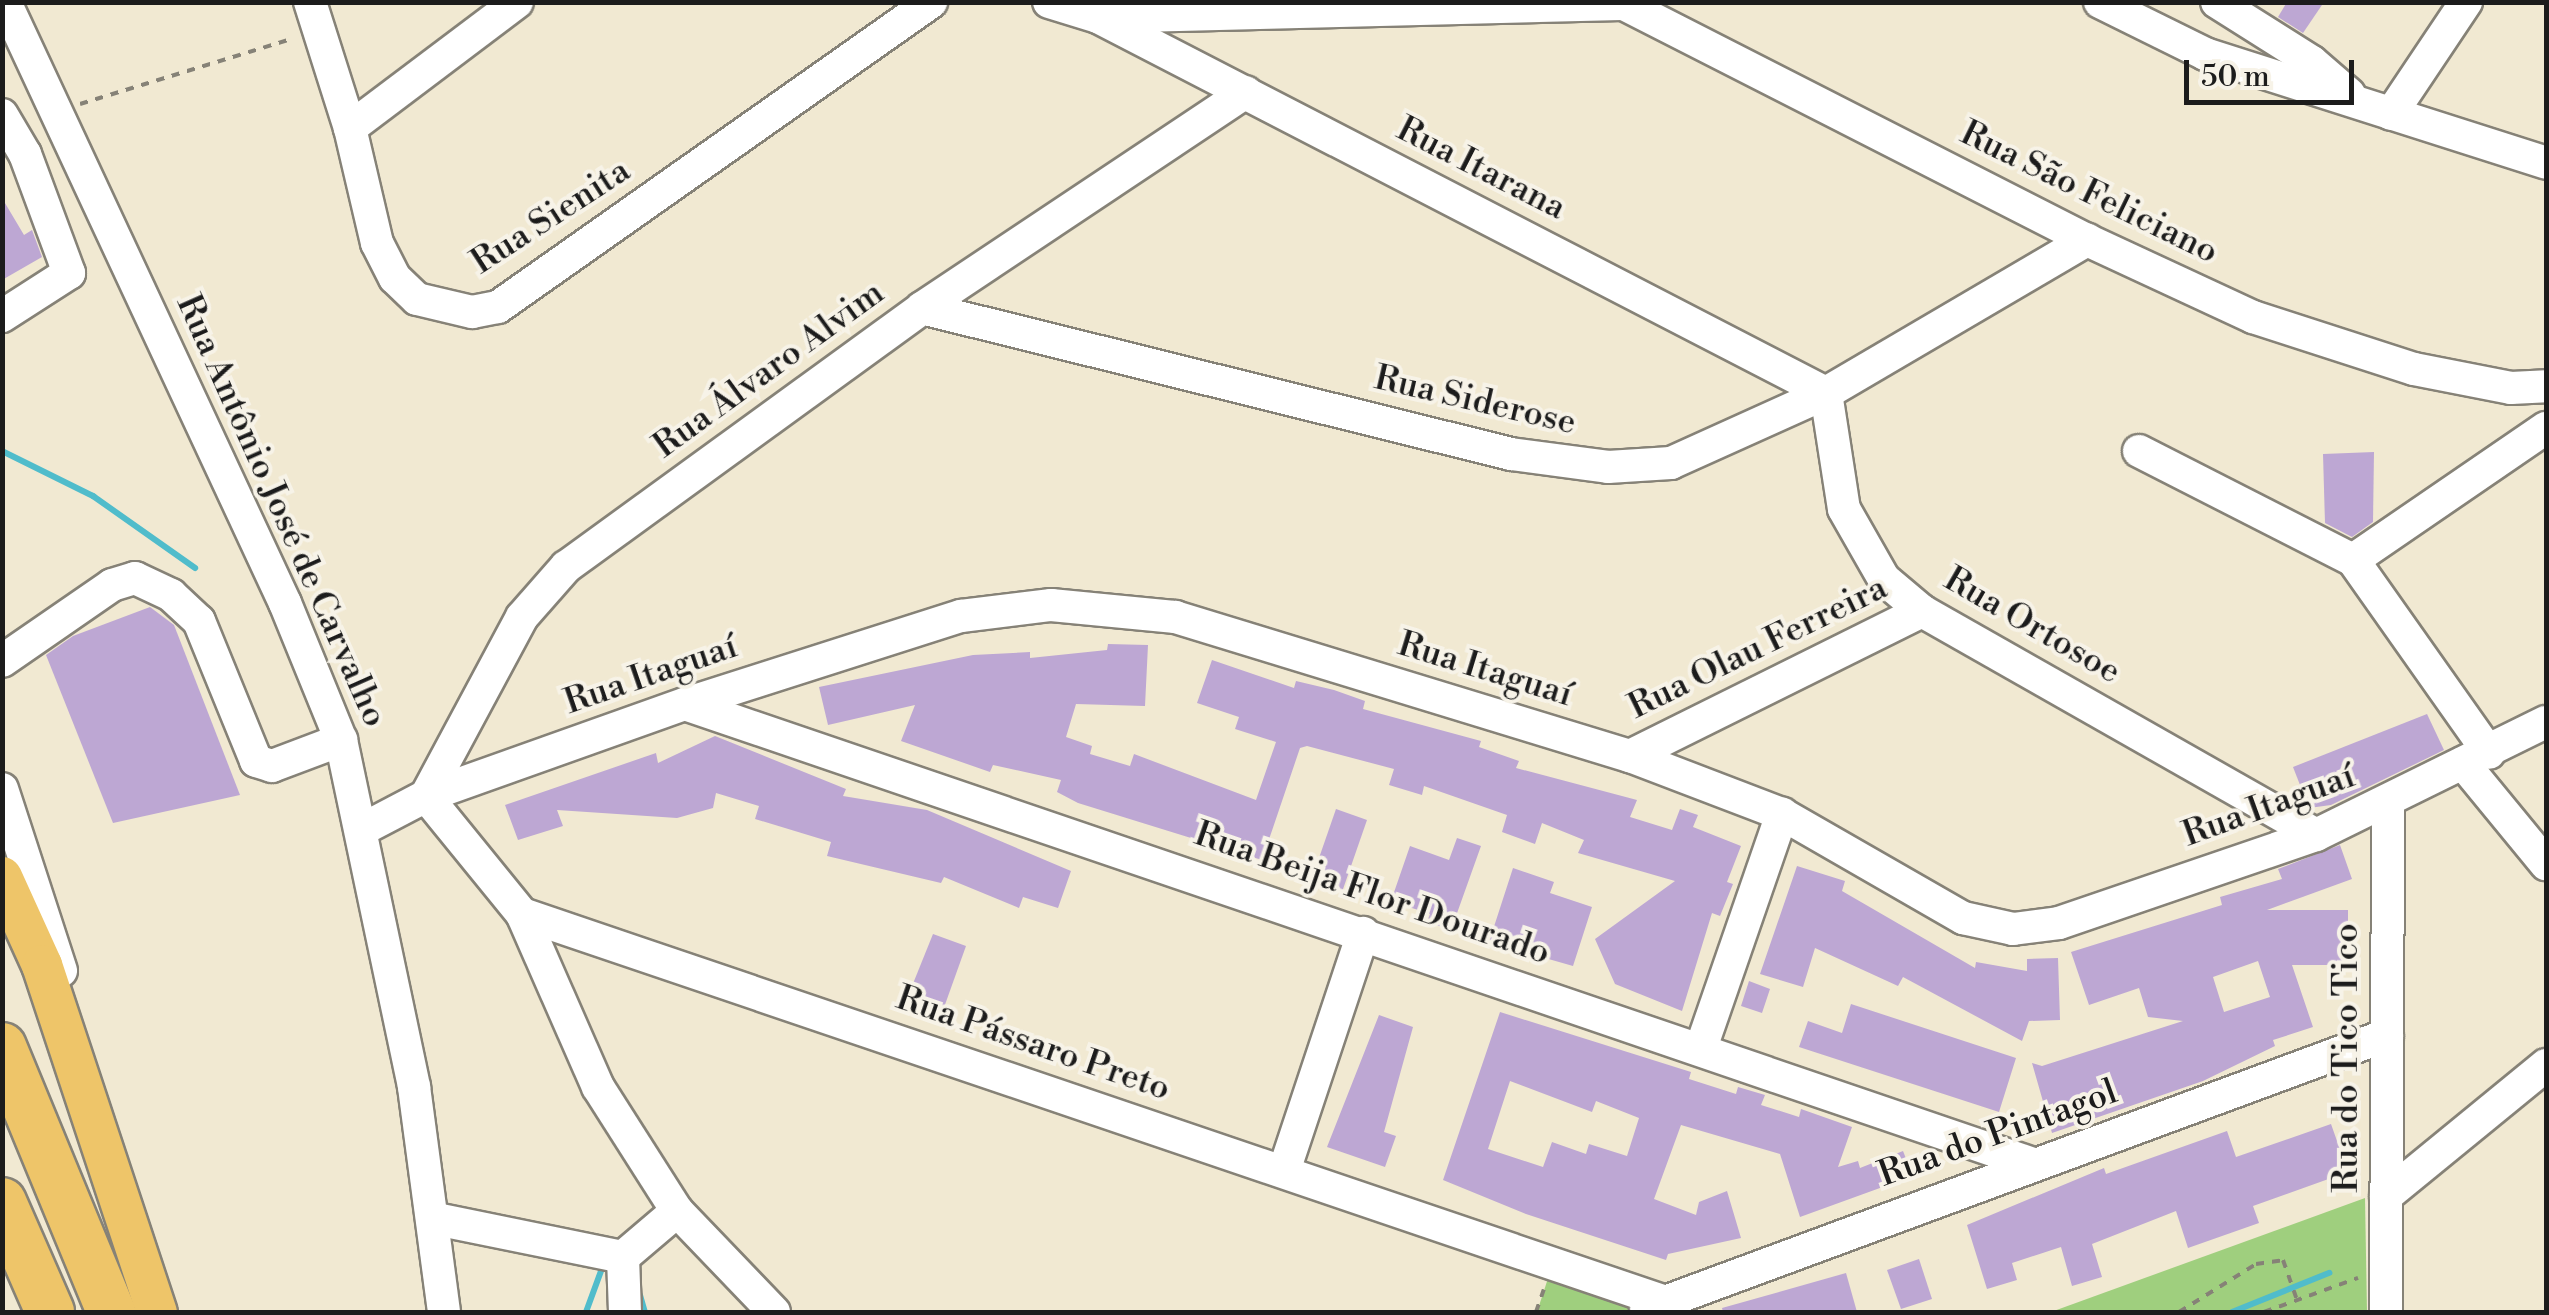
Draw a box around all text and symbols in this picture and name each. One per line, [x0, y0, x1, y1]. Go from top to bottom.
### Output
scale bar [2189, 40, 2359, 102]
text: 50 m [2201, 58, 2270, 96]
street label: Rua Itarana [1389, 108, 1573, 230]
street label: Rua São Feliciano [1953, 112, 2225, 274]
street label: Rua Sienita [464, 150, 638, 284]
street label: Rua Álvaro Alvim [646, 272, 892, 468]
street label: Rua Antônio José de Carvalho [167, 288, 395, 734]
street label: Rua Siderose [1370, 357, 1580, 445]
street label: Rua Ortosoe [1936, 559, 2128, 693]
street label: Rua Olau Ferreira [1622, 567, 1894, 729]
street label: Rua Itaguaí [1393, 624, 1577, 716]
street label: Rua Itaguaí [559, 626, 743, 724]
street label: Rua Itaguaí [2177, 755, 2361, 857]
street label: Rua Beija Flor Dourado [1189, 813, 1555, 975]
street label: Rua do Tico Tico [2326, 923, 2368, 1193]
street label: Rua Pássaro Preto [891, 977, 1175, 1111]
street label: Rua do Pintagol [1873, 1071, 2123, 1197]

